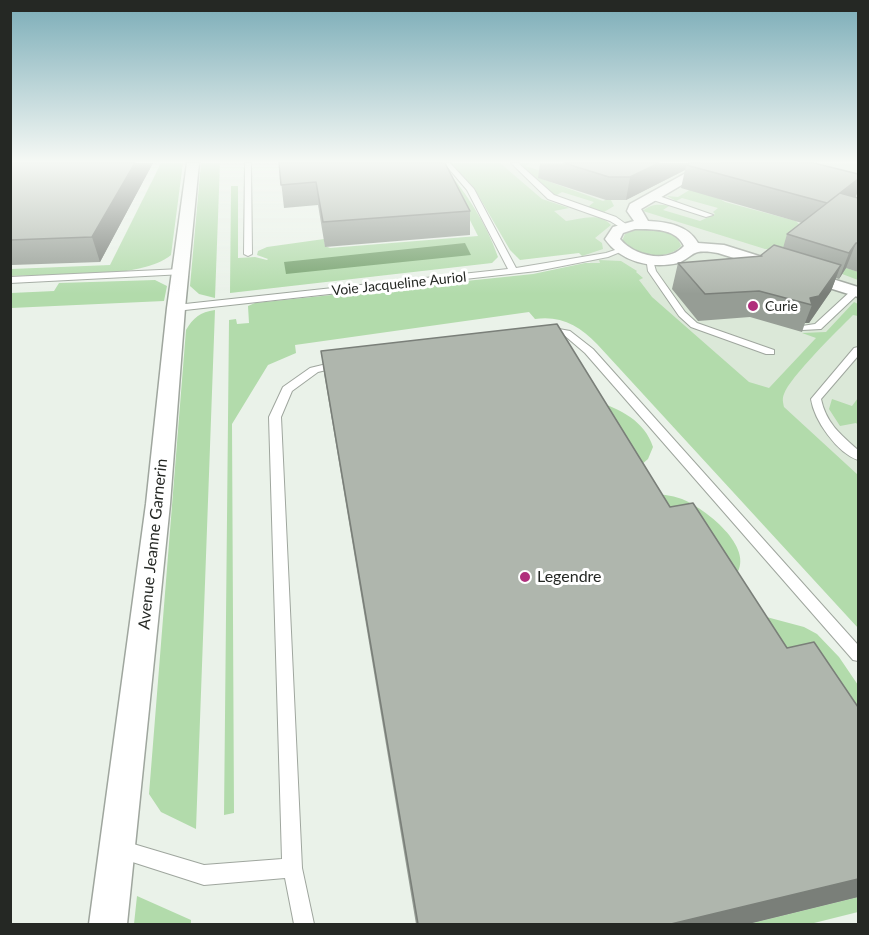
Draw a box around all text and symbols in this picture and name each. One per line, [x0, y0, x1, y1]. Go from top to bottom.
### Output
street label: Voie Jacqueline Auriol [331, 269, 467, 299]
place label: Curie [765, 298, 798, 314]
marker: Curie [746, 299, 760, 313]
street label: Avenue Jeanne Garnerin [134, 458, 172, 630]
place label: Legendre [537, 567, 602, 587]
marker: Legendre [518, 570, 532, 584]

